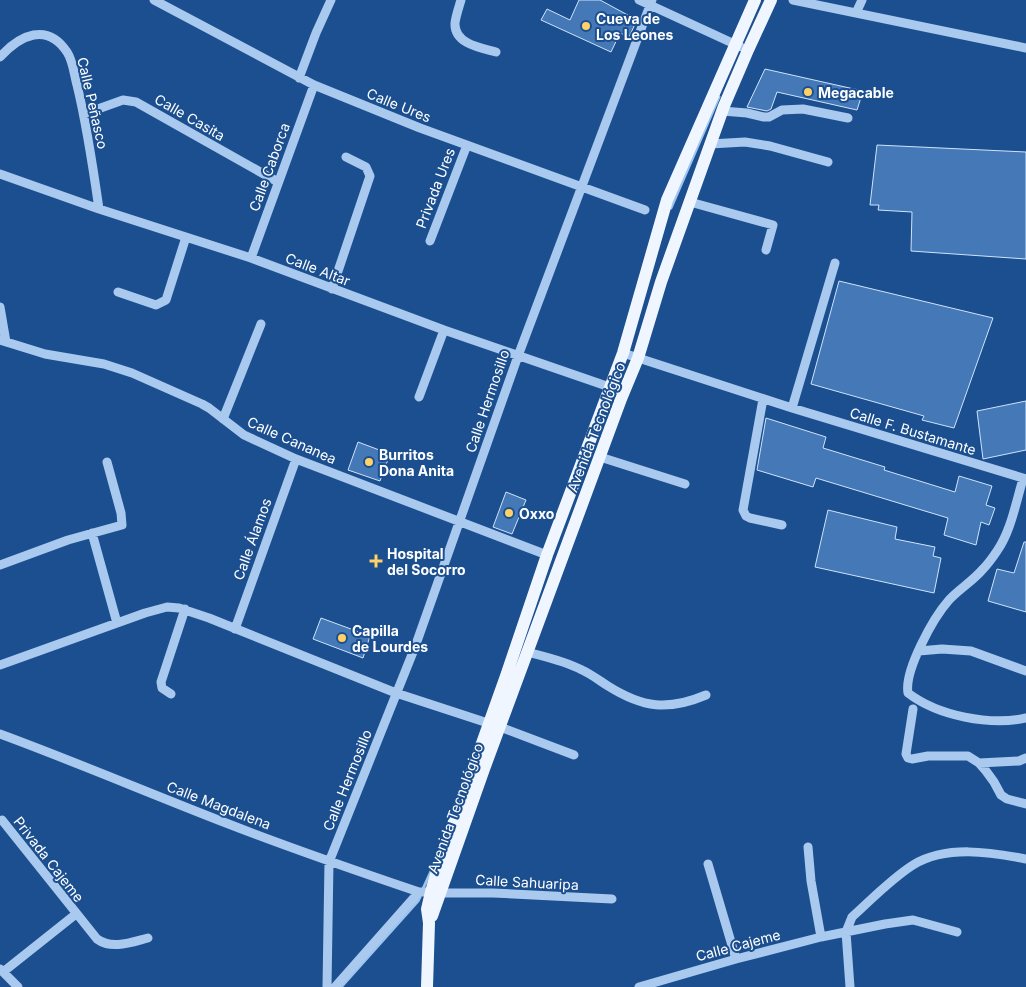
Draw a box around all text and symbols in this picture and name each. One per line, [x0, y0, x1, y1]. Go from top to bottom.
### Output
place label: Cueva de Los Leones [596, 10, 674, 43]
marker: Cueva de Los Leones [580, 20, 592, 32]
street label: Calle Peñasco [74, 55, 112, 151]
street label: Calle Ures [364, 84, 434, 126]
place label: Megacable [818, 84, 894, 101]
marker: Megacable [802, 86, 814, 98]
street label: Calle Casita [152, 90, 228, 144]
street label: Calle Caborca [245, 120, 293, 214]
street label: Privada Ures [412, 145, 458, 231]
street label: Calle Altar [283, 249, 353, 289]
street label: Calle Hermosillo [461, 347, 513, 455]
street label: Avenida Tecnológico [563, 360, 629, 494]
street label: Calle F. Bustamante [848, 404, 978, 458]
street label: Calle Cananea [245, 413, 339, 467]
place label: Burritos Dona Anita [379, 446, 454, 479]
marker: Burritos Dona Anita [363, 456, 375, 468]
street label: Calle Álamos [229, 496, 275, 582]
place label: Oxxo [519, 505, 555, 522]
marker: Oxxo [503, 507, 515, 519]
place label: Hospital del Socorro [387, 545, 466, 578]
marker: Hospital del Socorro [369, 554, 383, 568]
place label: Capilla de Lourdes [352, 622, 428, 655]
marker: Capilla de Lourdes [336, 632, 348, 644]
street label: Calle Hermosillo [319, 727, 375, 833]
street label: Avenida Tecnológico [424, 741, 486, 875]
street label: Calle Magdalena [165, 777, 273, 833]
street label: Privada Cajeme [10, 813, 88, 905]
street label: Calle Sahuaripa [475, 871, 579, 893]
street label: Calle Cajeme [694, 926, 782, 964]

